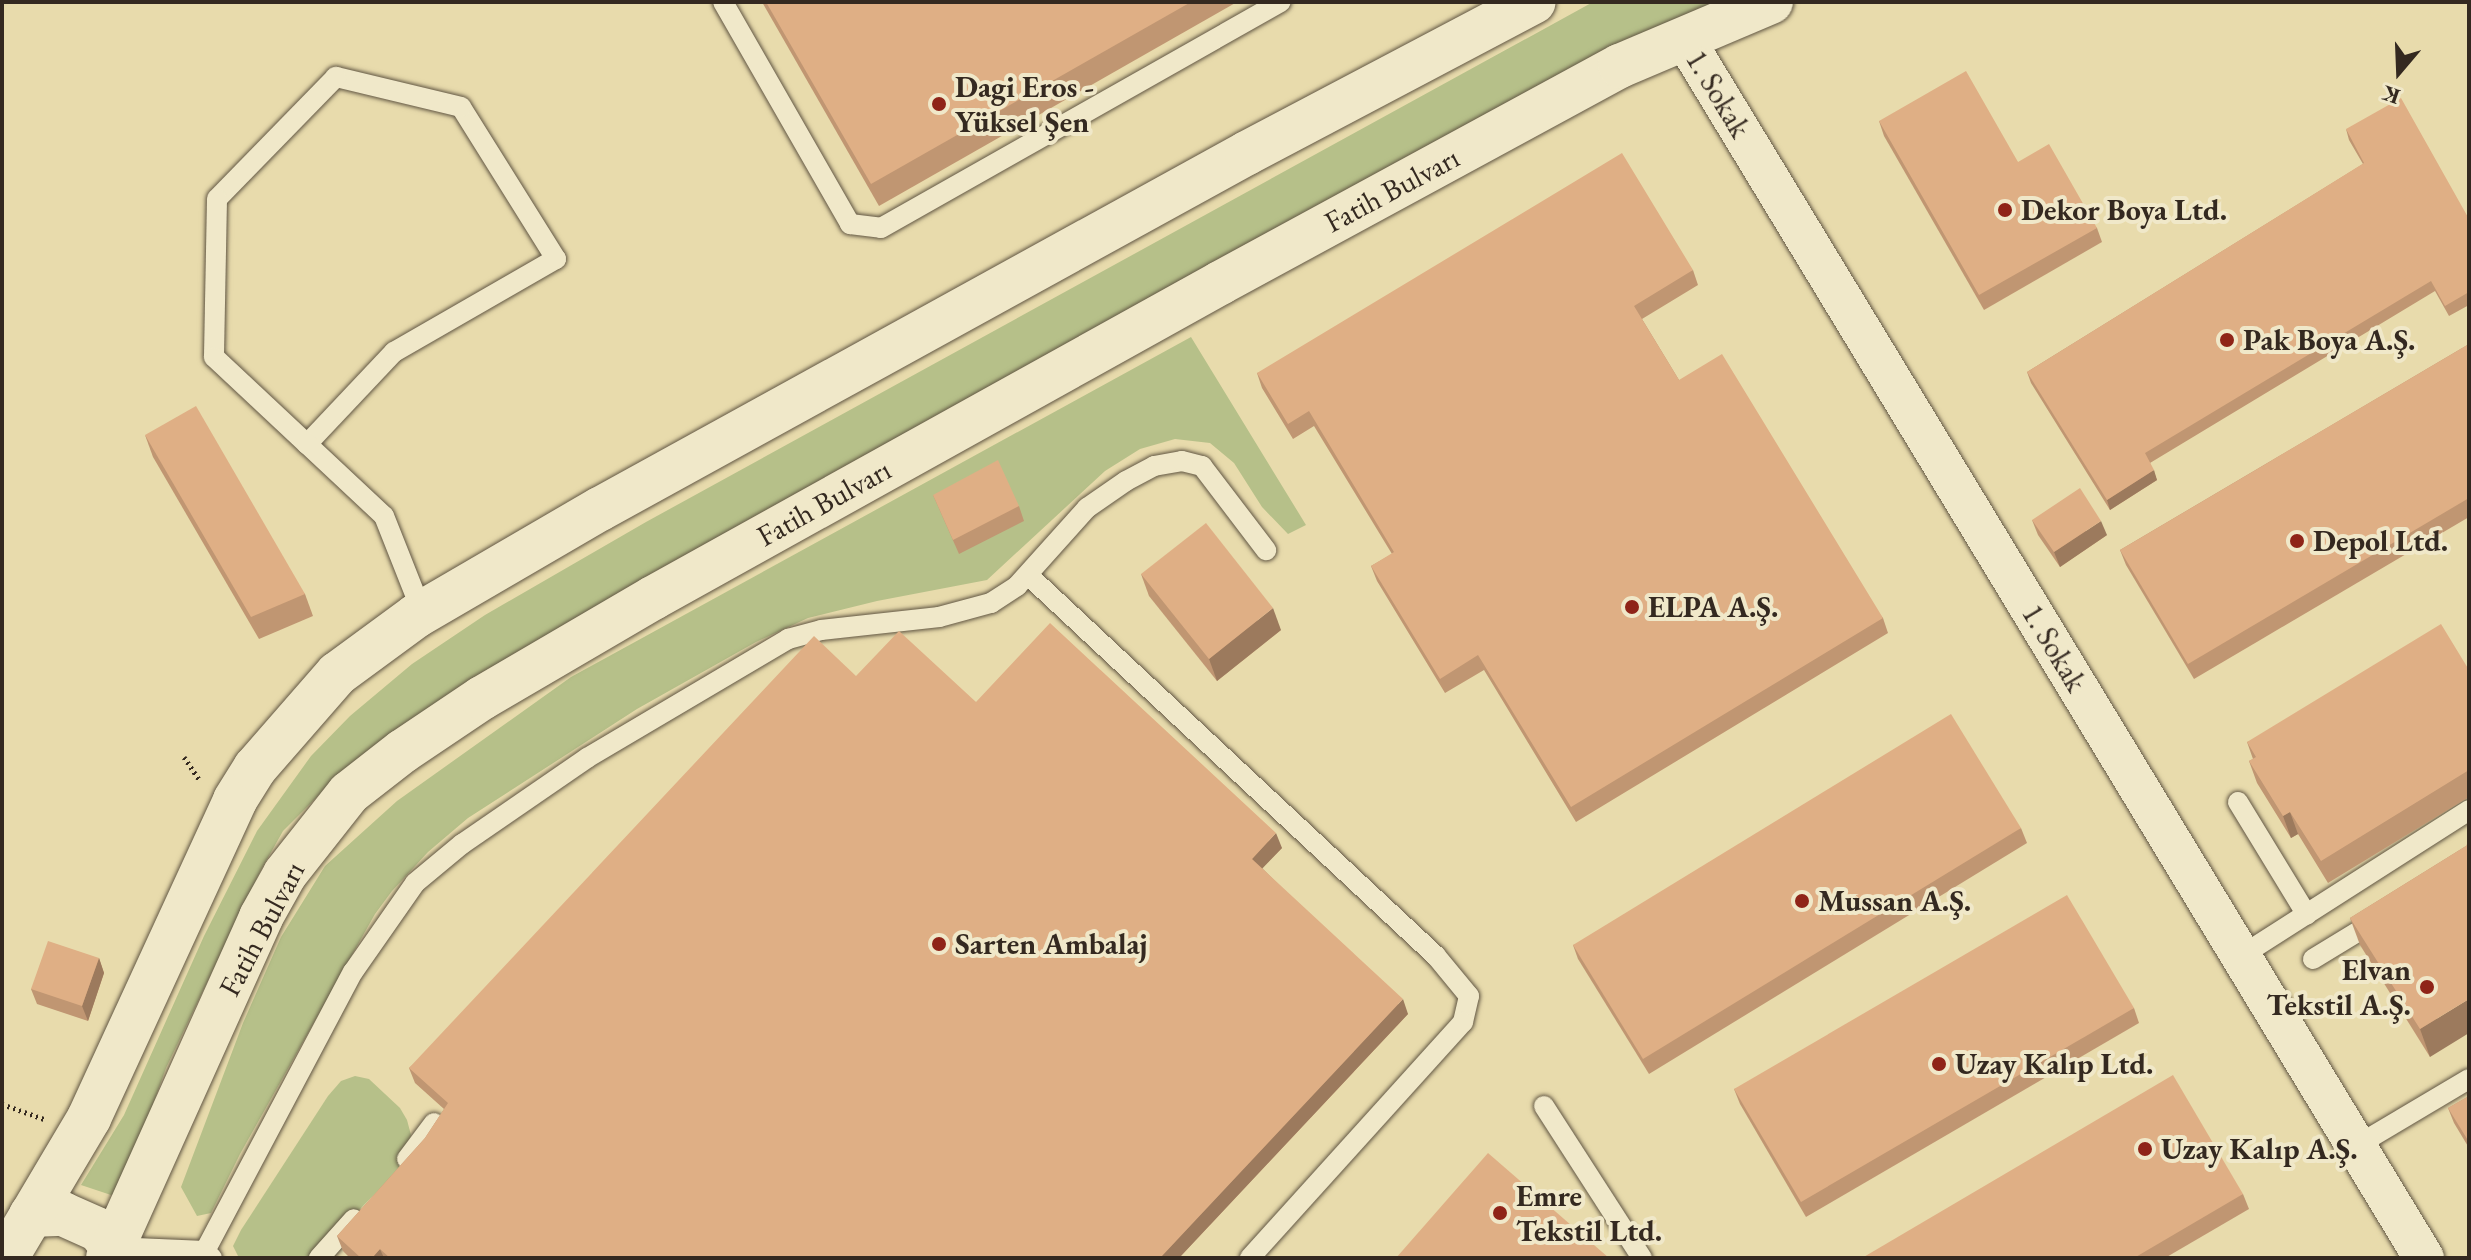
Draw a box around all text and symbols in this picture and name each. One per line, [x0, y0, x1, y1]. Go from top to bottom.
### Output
north arrow [2359, 32, 2439, 112]
street label: 1. Sokak [1678, 44, 1758, 144]
place label: Dagi Eros - Yüksel Şen [955, 69, 1094, 140]
text: K [2378, 79, 2404, 112]
marker: Dagi Eros - Yüksel Şen [930, 95, 948, 113]
street label: Fatih Bulvarı [1319, 140, 1465, 240]
place label: Dekor Boya Ltd. [2021, 192, 2227, 228]
marker: Dekor Boya Ltd. [1996, 201, 2014, 219]
place label: Pak Boya A.Ş. [2243, 322, 2415, 358]
marker: Pak Boya A.Ş. [2218, 331, 2236, 349]
street label: Fatih Bulvarı [751, 452, 897, 554]
place label: Depol Ltd. [2313, 523, 2448, 559]
marker: Depol Ltd. [2288, 532, 2306, 550]
place label: ELPA A.Ş. [1648, 589, 1778, 625]
marker: ELPA A.Ş. [1623, 598, 1641, 616]
street label: 1. Sokak [2014, 598, 2094, 698]
street label: Fatih Bulvarı [212, 856, 312, 1002]
place label: Mussan A.Ş. [1818, 883, 1971, 919]
marker: Mussan A.Ş. [1793, 892, 1811, 910]
place label: Sarten Ambalaj [955, 926, 1148, 962]
marker: Sarten Ambalaj [930, 935, 948, 953]
place label: Elvan Tekstil A.Ş. [2267, 952, 2411, 1022]
marker: Elvan Tekstil A.Ş. [2418, 978, 2436, 996]
place label: Uzay Kalıp Ltd. [1955, 1046, 2153, 1082]
marker: Uzay Kalıp Ltd. [1930, 1055, 1948, 1073]
place label: Uzay Kalıp A.Ş. [2161, 1131, 2358, 1167]
marker: Uzay Kalıp A.Ş. [2136, 1140, 2154, 1158]
place label: Emre Tekstil Ltd. [1516, 1178, 1662, 1248]
marker: Emre Tekstil Ltd. [1491, 1204, 1509, 1222]

